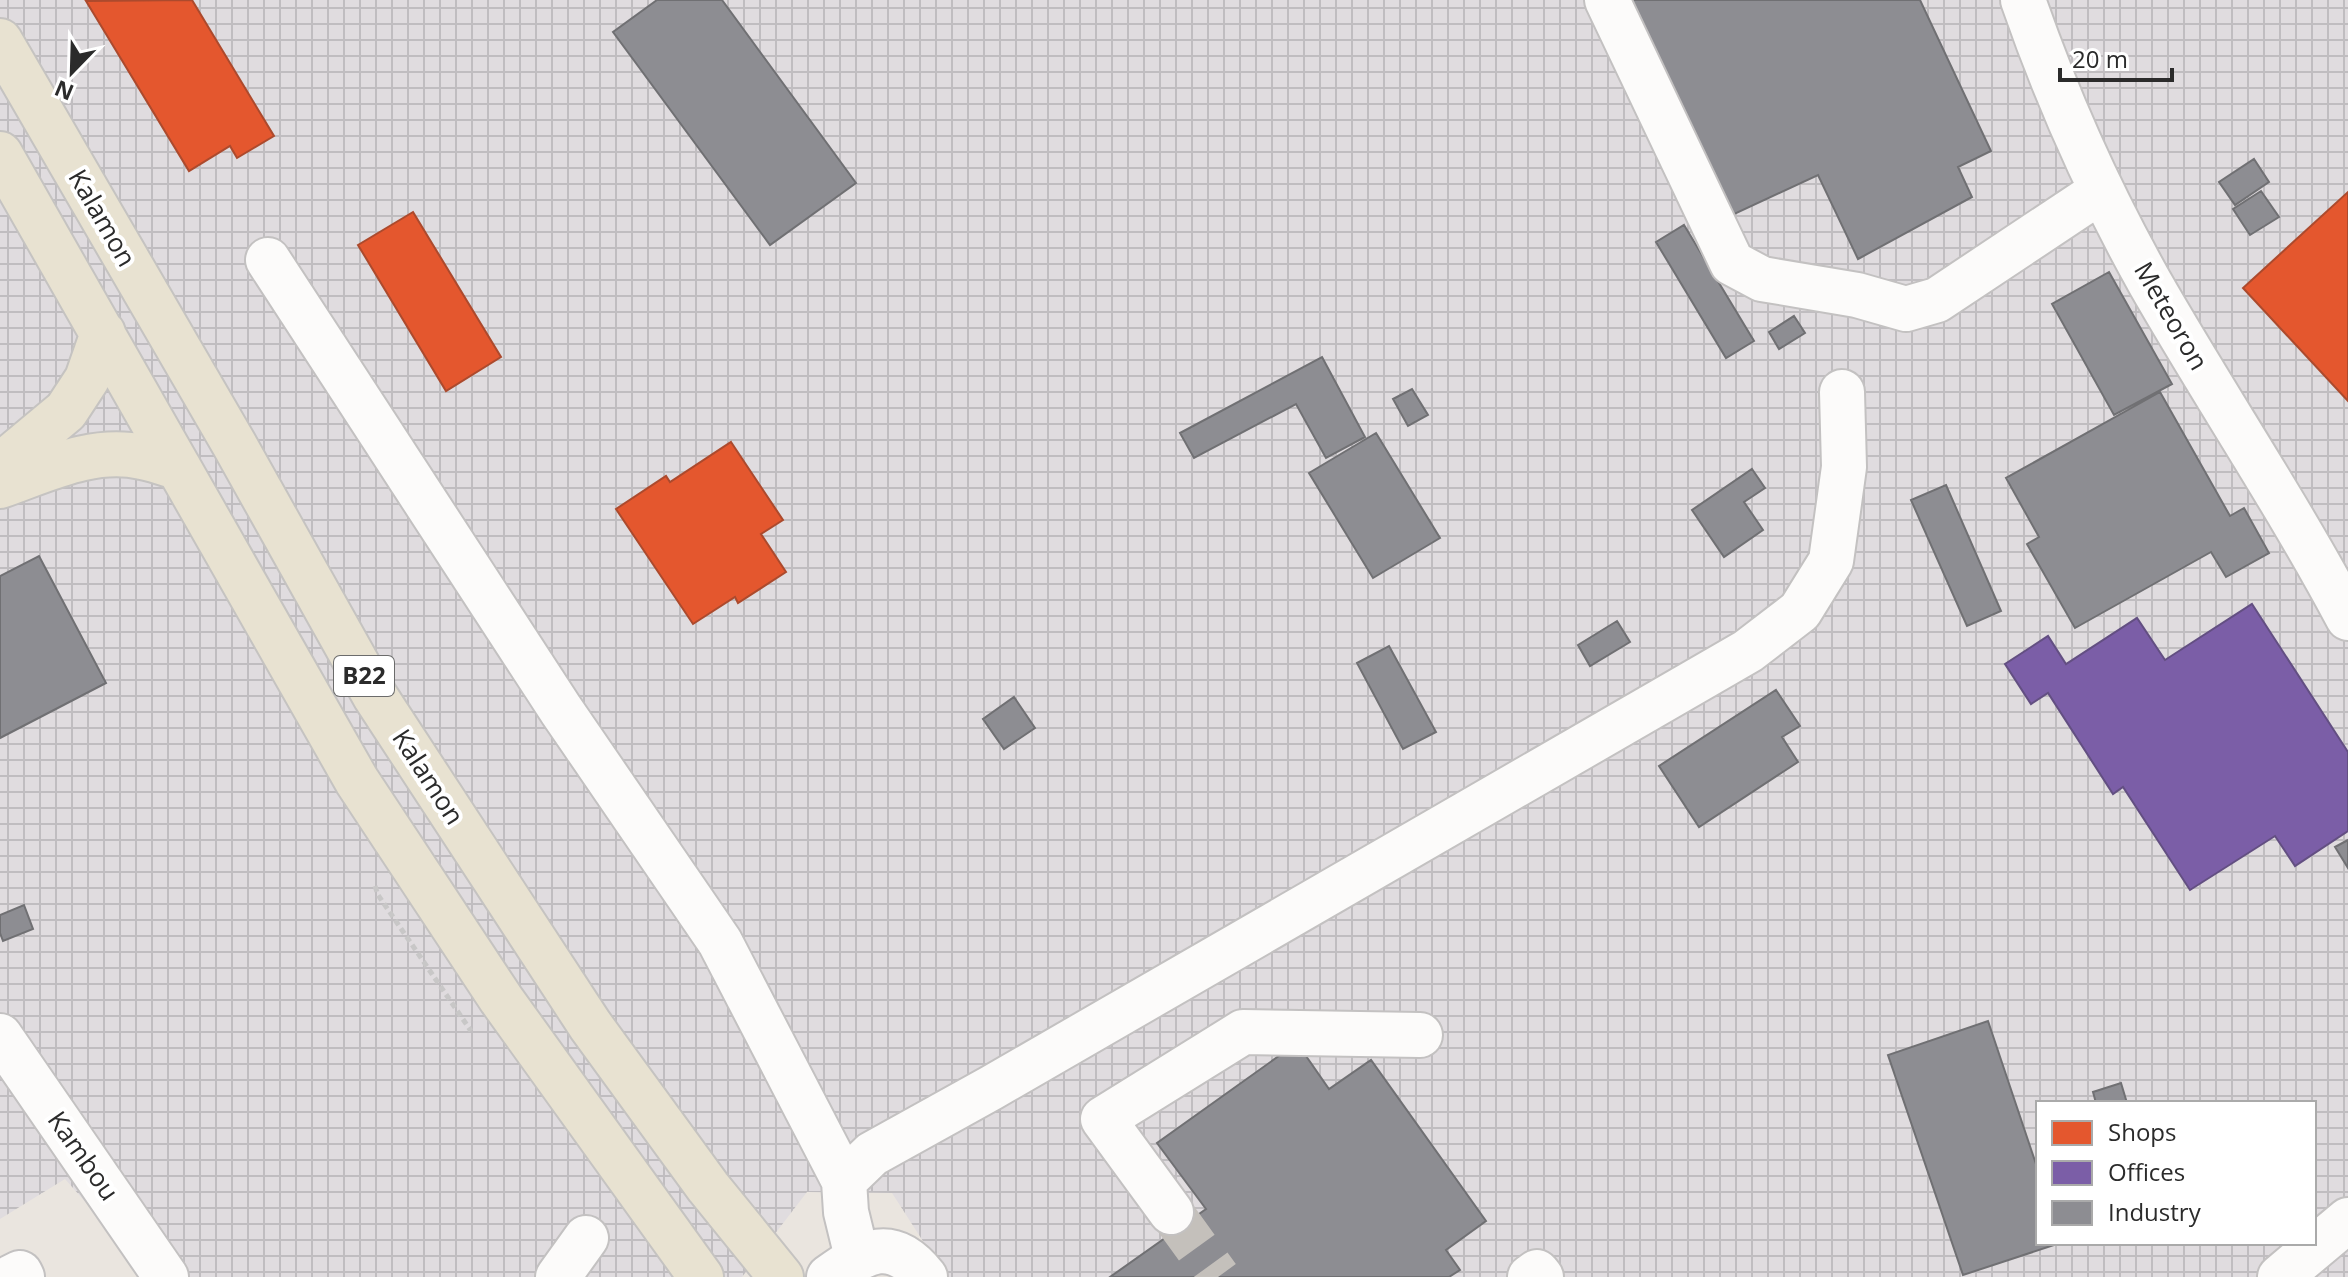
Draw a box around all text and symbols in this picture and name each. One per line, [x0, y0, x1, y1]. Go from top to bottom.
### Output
north arrow [32, 32, 112, 112]
scale bar [2060, 32, 2172, 82]
text: 20 m [2072, 42, 2128, 75]
text: N [50, 74, 78, 109]
street label: Kalamon [61, 162, 145, 273]
street label: Meteoron [2126, 255, 2217, 376]
road number: B22 [334, 656, 394, 696]
street label: Kalamon [385, 722, 473, 831]
legend [2036, 1101, 2316, 1245]
street label: Kambou [40, 1103, 128, 1208]
text: Shops [2108, 1115, 2176, 1148]
text: Offices [2108, 1155, 2185, 1188]
text: Industry [2108, 1195, 2202, 1228]

